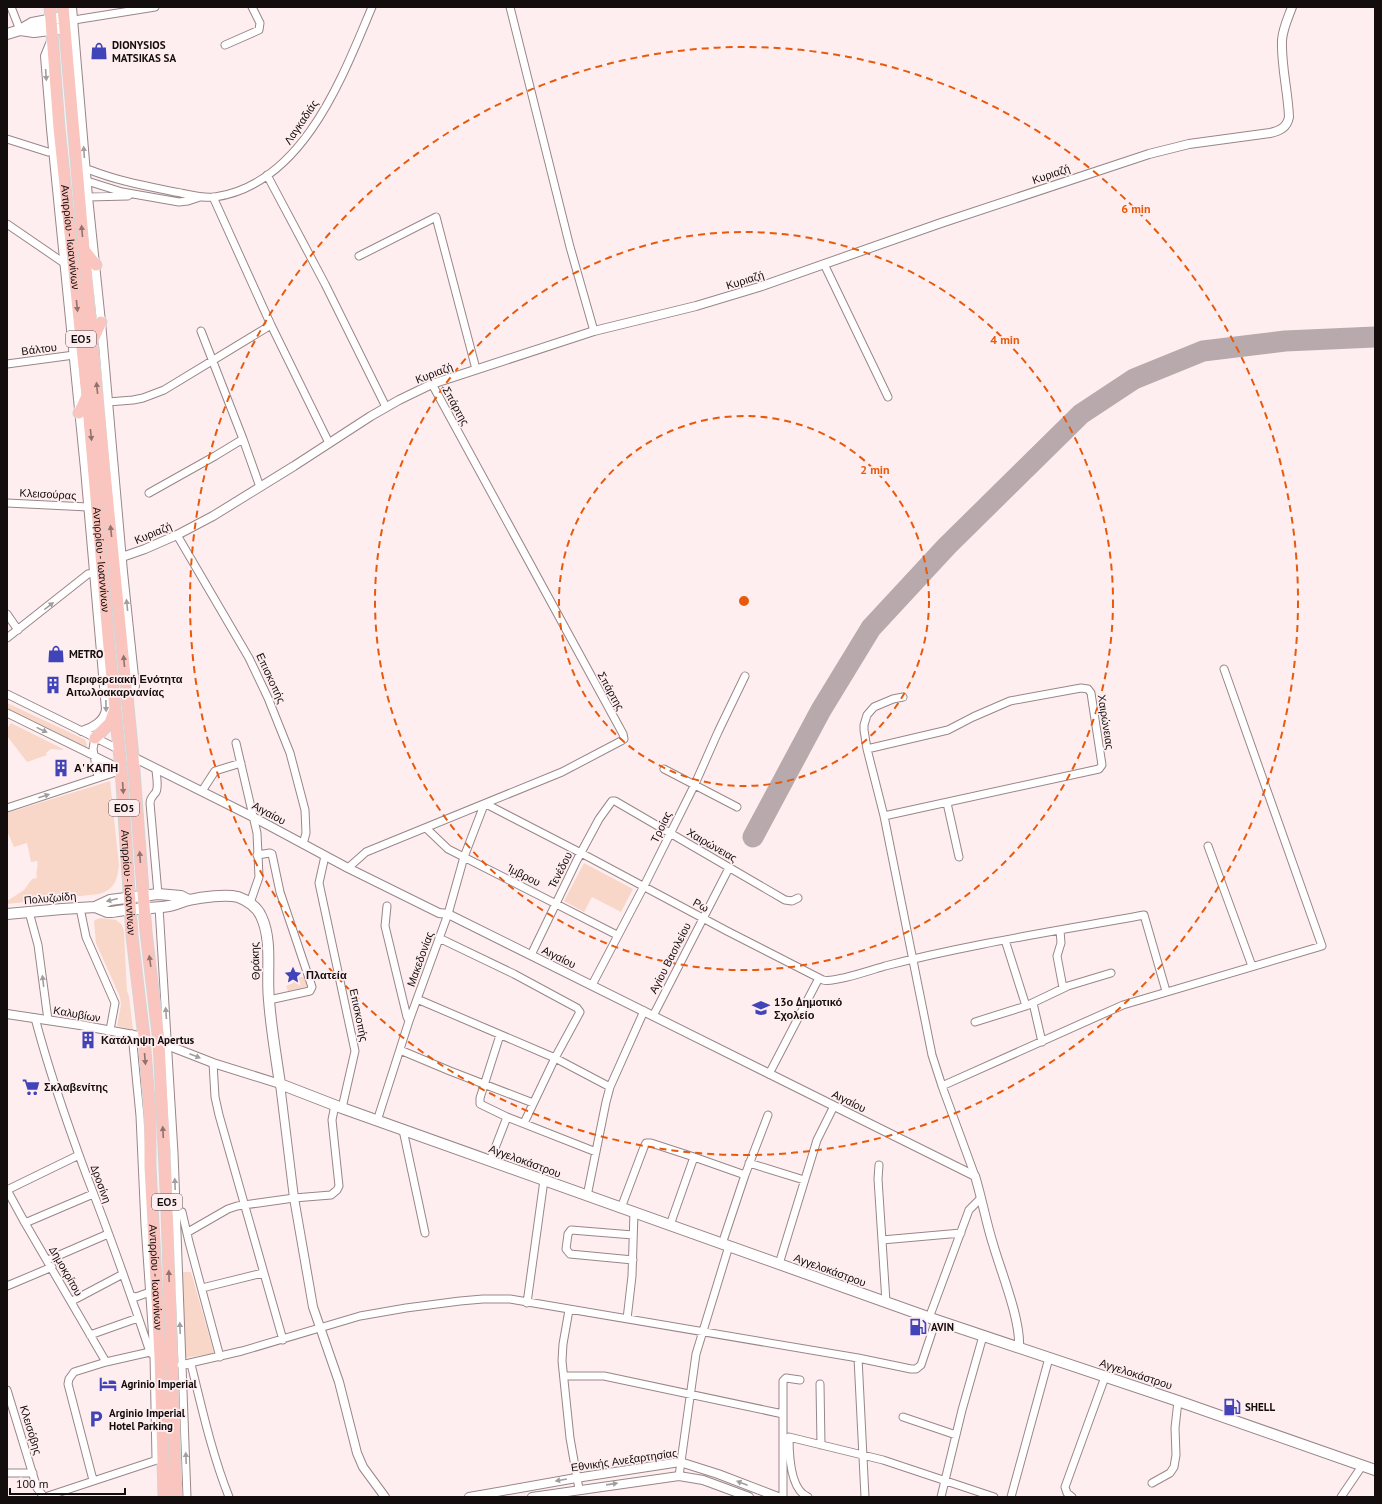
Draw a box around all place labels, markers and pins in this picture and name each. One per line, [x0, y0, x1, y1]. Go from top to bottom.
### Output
place label: DIONYSIOS MATSIKAS SA [112, 38, 176, 65]
shop icon: DIONYSIOS MATSIKAS SA [89, 41, 109, 61]
centre of rings [737, 594, 751, 608]
shop icon: METRO [46, 644, 66, 664]
place label: METRO [69, 647, 103, 661]
place label: Περιφερειακή Ενότητα Αιτωλοακαρνανίας [66, 672, 183, 699]
building icon: Περιφερειακή Ενότητα Αιτωλοακαρνανίας [43, 675, 63, 695]
building icon: Α' ΚΑΠΗ [51, 758, 71, 778]
place label: Α' ΚΑΠΗ [74, 761, 118, 775]
place icon: Πλατεία [283, 965, 303, 985]
place label: Πλατεία [306, 968, 347, 982]
place label: 13ο Δημοτικό Σχολείο [774, 995, 843, 1022]
school or university icon: 13ο Δημοτικό Σχολείο [751, 998, 771, 1018]
building icon: Κατάληψη Apertus [78, 1030, 98, 1050]
place label: Κατάληψη Apertus [101, 1033, 195, 1047]
supermarket icon: Σκλαβενίτης [21, 1077, 41, 1097]
place label: Σκλαβενίτης [44, 1080, 108, 1094]
fuel station icon: AVIN [908, 1317, 928, 1337]
place label: AVIN [931, 1320, 954, 1334]
hotel icon: Agrinio Imperial [98, 1374, 118, 1394]
place label: Agrinio Imperial [121, 1377, 198, 1391]
fuel station icon: SHELL [1222, 1397, 1242, 1417]
place label: SHELL [1245, 1400, 1275, 1414]
place label: Arginio Imperial Hotel Parking [109, 1406, 186, 1433]
parking icon: Arginio Imperial Hotel Parking [86, 1409, 106, 1429]

